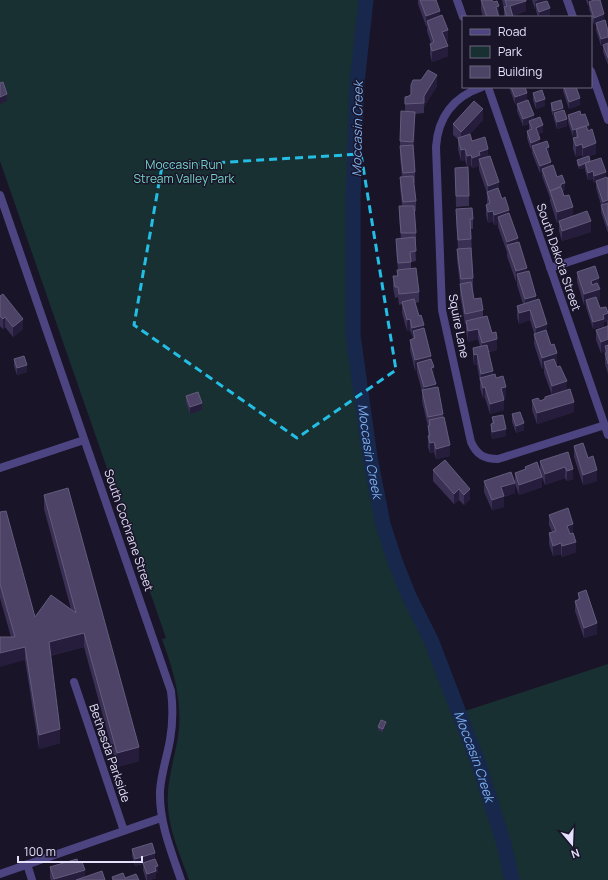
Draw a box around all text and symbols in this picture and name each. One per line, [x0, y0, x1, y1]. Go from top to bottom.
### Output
legend [462, 16, 592, 88]
text: Road [498, 23, 526, 40]
text: Park [498, 43, 523, 60]
text: Building [498, 63, 542, 80]
water label: Moccasin Creek [347, 78, 367, 177]
park label: Moccasin Run Stream Valley Park [133, 156, 236, 187]
street label: South Dakota Street [533, 201, 585, 313]
street label: Squire Lane [444, 292, 474, 360]
water label: Moccasin Creek [354, 403, 387, 503]
street label: South Cochrane Street [100, 467, 158, 593]
street label: Bethesda Parkside [85, 702, 135, 804]
water label: Moccasin Creek [450, 708, 500, 807]
north arrow [552, 824, 592, 864]
scale bar [18, 838, 142, 864]
text: 100 m [24, 843, 56, 860]
text: N [569, 846, 582, 862]

